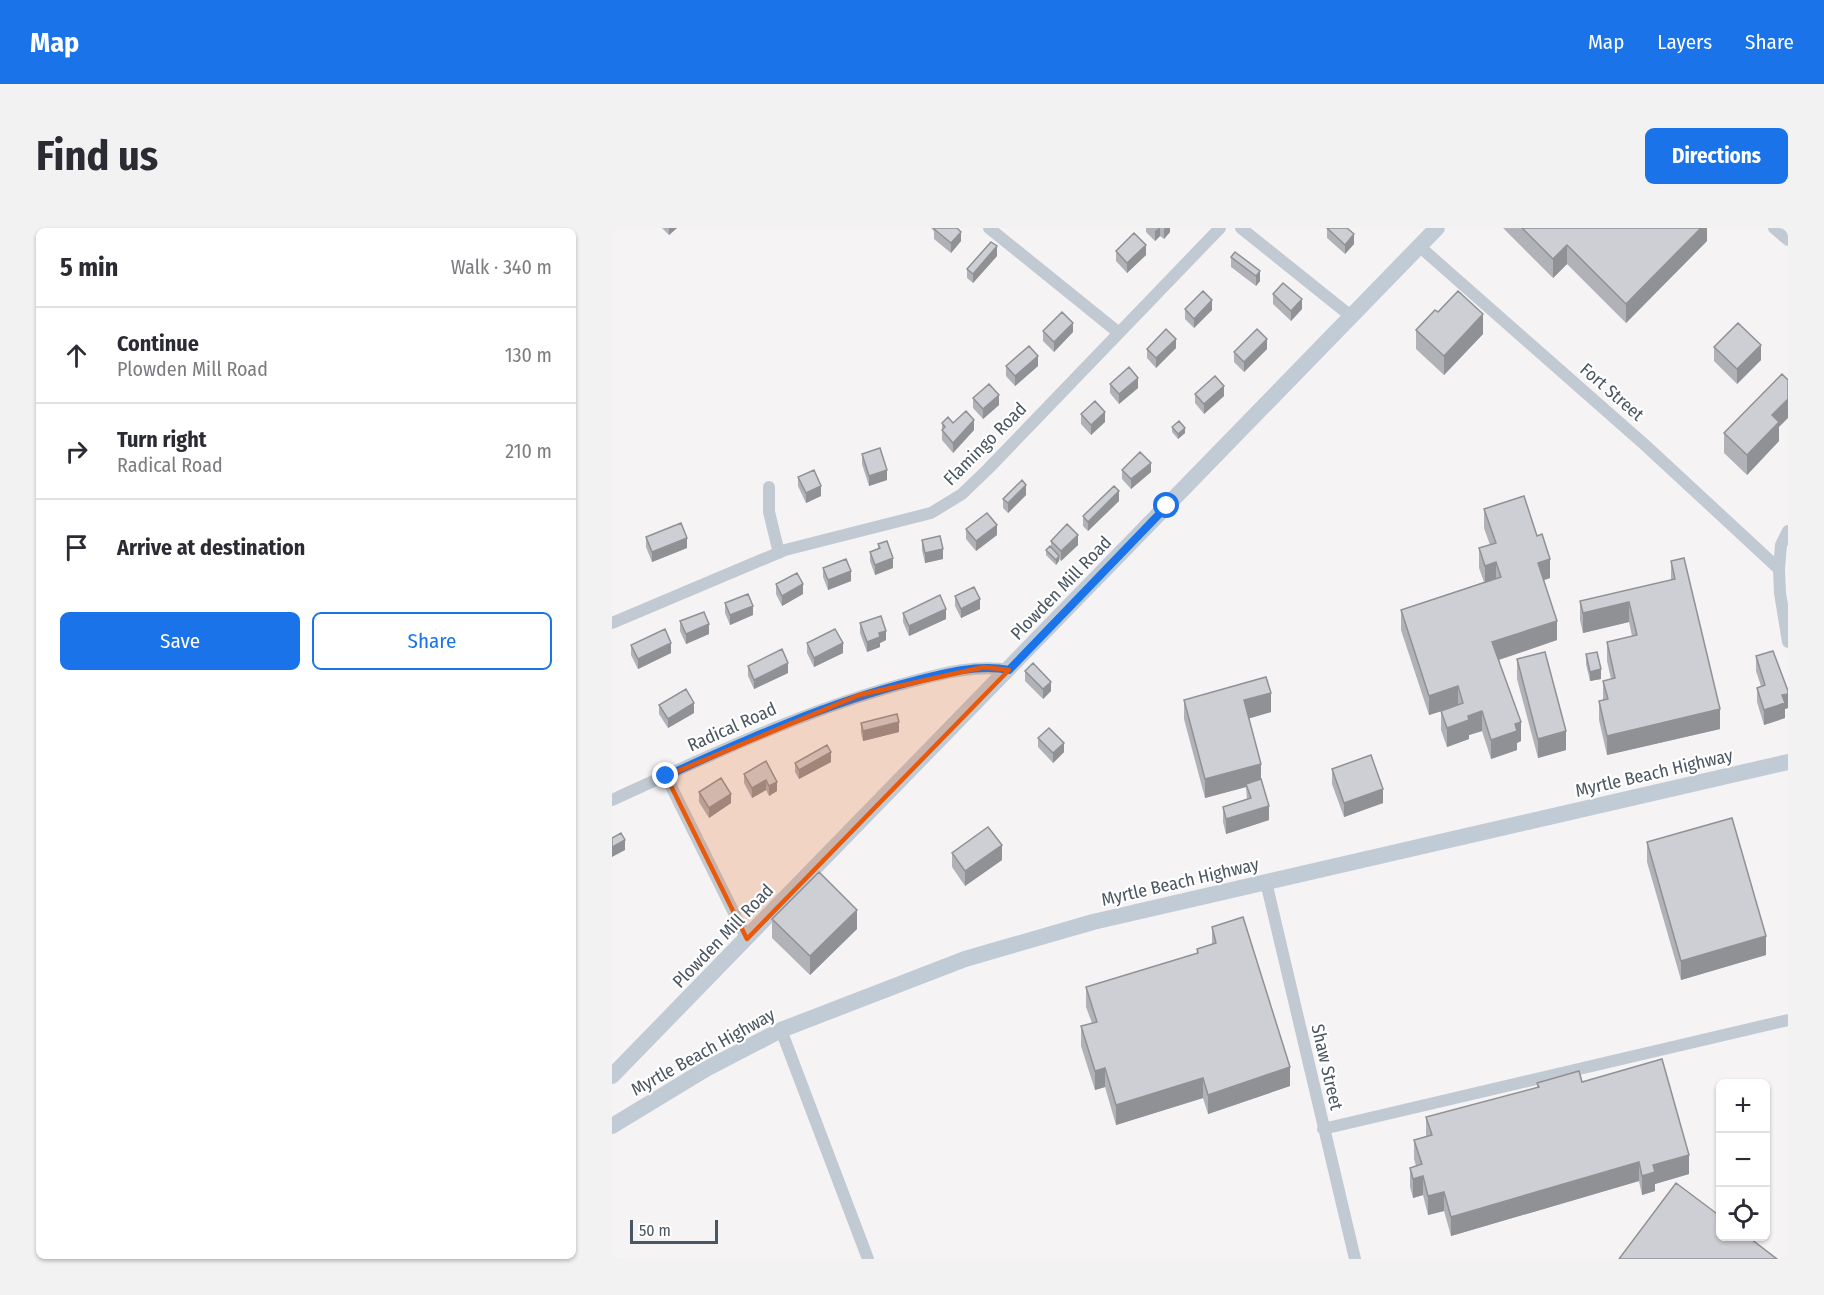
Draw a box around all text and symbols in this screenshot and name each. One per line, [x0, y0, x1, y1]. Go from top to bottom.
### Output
text: Map [30, 26, 79, 59]
text: Map [1588, 29, 1624, 55]
text: Layers [1657, 29, 1712, 55]
text: Share [1745, 29, 1794, 55]
button: Directions [1645, 128, 1788, 184]
text: Find us [36, 131, 158, 181]
text: 5 min [60, 252, 118, 283]
text: Walk · 340 m [451, 255, 552, 279]
text: Continue [117, 330, 199, 357]
icon: ahead [60, 339, 93, 372]
text: 130 m [505, 343, 552, 367]
text: Plowden Mill Road [117, 357, 268, 381]
street label: Fort Street [1576, 358, 1648, 426]
street label: Flamingo Road [939, 398, 1031, 490]
text: Turn right [117, 426, 206, 453]
icon: right [60, 435, 93, 468]
text: 210 m [505, 439, 552, 463]
text: Radical Road [117, 453, 223, 477]
route start [1153, 492, 1179, 518]
icon: arrive [60, 531, 93, 564]
street label: Plowden Mill Road [1006, 532, 1116, 644]
text: Arrive at destination [117, 534, 305, 561]
button: Save [60, 612, 300, 670]
button: Share [312, 612, 552, 670]
street label: Radical Road [684, 698, 780, 756]
street label: Myrtle Beach Highway [1573, 744, 1735, 802]
route end [652, 762, 678, 788]
street label: Myrtle Beach Highway [1099, 853, 1261, 911]
street label: Plowden Mill Road [668, 880, 778, 992]
street label: Myrtle Beach Highway [627, 1003, 779, 1101]
street label: Shaw Street [1306, 1022, 1348, 1112]
map controls [1716, 1079, 1770, 1241]
button: + [1716, 1079, 1770, 1133]
button: − [1716, 1133, 1770, 1187]
button: locate [1716, 1187, 1770, 1241]
scale bar [630, 1217, 718, 1244]
text: 50 m [639, 1221, 671, 1240]

